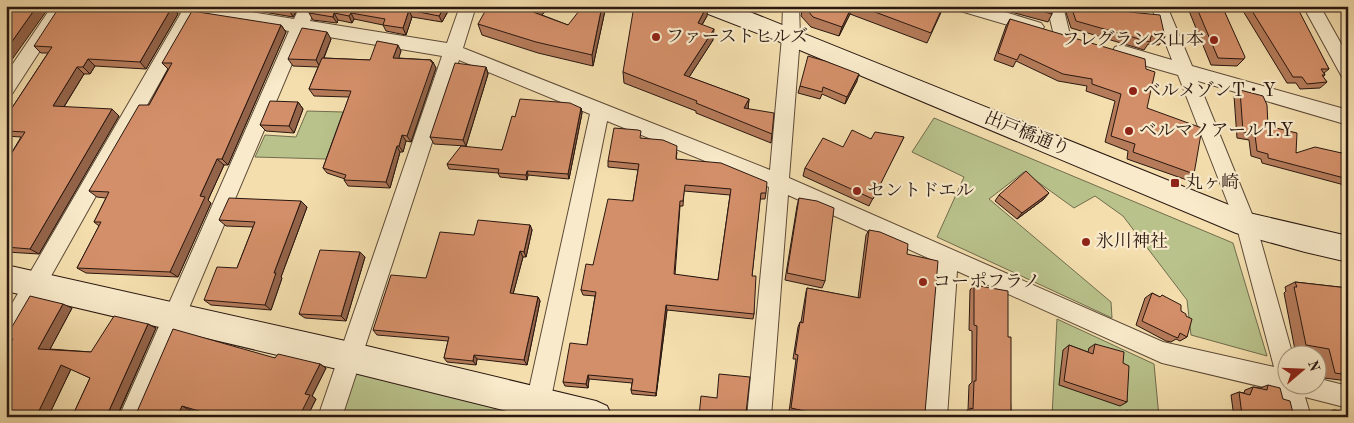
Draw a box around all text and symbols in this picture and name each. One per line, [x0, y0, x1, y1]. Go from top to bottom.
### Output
place label: ファーストヒルズ [666, 27, 808, 46]
place label: フレグランス山本 [1062, 29, 1204, 49]
marker: ファーストヒルズ [650, 31, 662, 43]
marker: フレグランス山本 [1208, 34, 1220, 46]
place label: ベルメゾンT・Y [1143, 80, 1276, 100]
marker: ベルメゾンT・Y [1127, 85, 1139, 97]
street label: 出戸橋通り [982, 107, 1073, 159]
place label: ベルマノアールT.Y [1139, 122, 1293, 140]
marker: ベルマノアールT.Y [1123, 125, 1135, 137]
place label: 丸ヶ崎 [1185, 172, 1239, 192]
marker: 丸ヶ崎 [1169, 177, 1181, 189]
place label: セントドエル [867, 182, 974, 200]
marker: セントドエル [851, 185, 863, 197]
place label: 氷川神社 [1096, 231, 1168, 251]
marker: 氷川神社 [1080, 236, 1092, 248]
place label: コーポフラノ [933, 272, 1040, 291]
marker: コーポフラノ [917, 276, 929, 288]
north arrow [1276, 346, 1326, 396]
text: N [1305, 359, 1322, 374]

